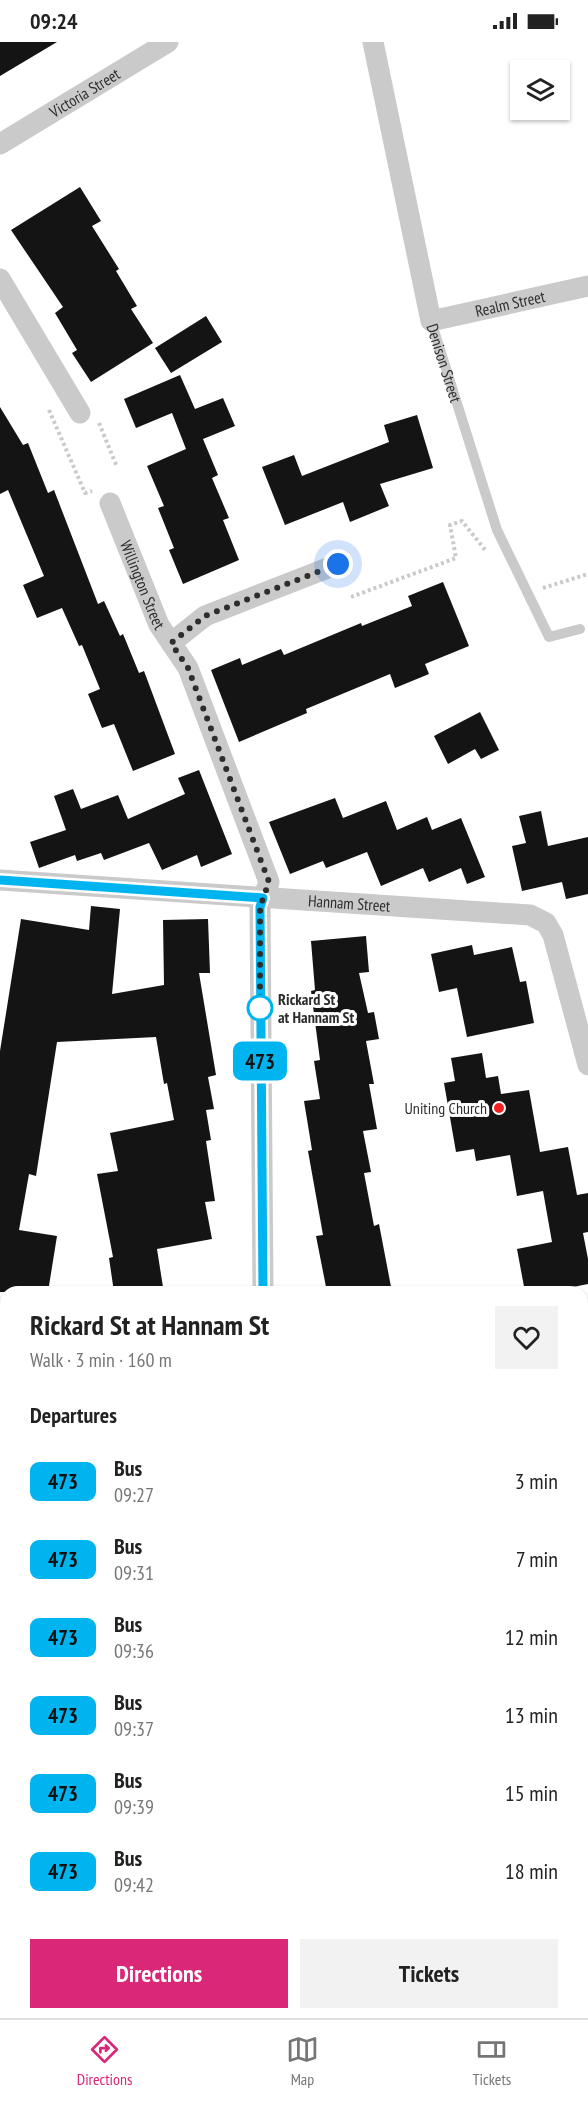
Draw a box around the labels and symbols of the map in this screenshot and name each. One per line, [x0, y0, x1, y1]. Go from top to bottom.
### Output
street label: Victoria Street [45, 63, 124, 122]
street label: Realm Street [473, 286, 547, 321]
street label: Denison Street [422, 321, 466, 405]
street label: Willington Street [116, 537, 170, 634]
your location [323, 549, 353, 579]
street label: Hannam Street [307, 890, 392, 916]
place label: Rickard St at Hannam St [278, 989, 355, 1027]
marker: Rickard St at Hannam St [247, 995, 273, 1021]
line badge: 473 [226, 1042, 294, 1080]
place label: Uniting Church [405, 1098, 487, 1118]
marker: Uniting Church [492, 1101, 506, 1115]

